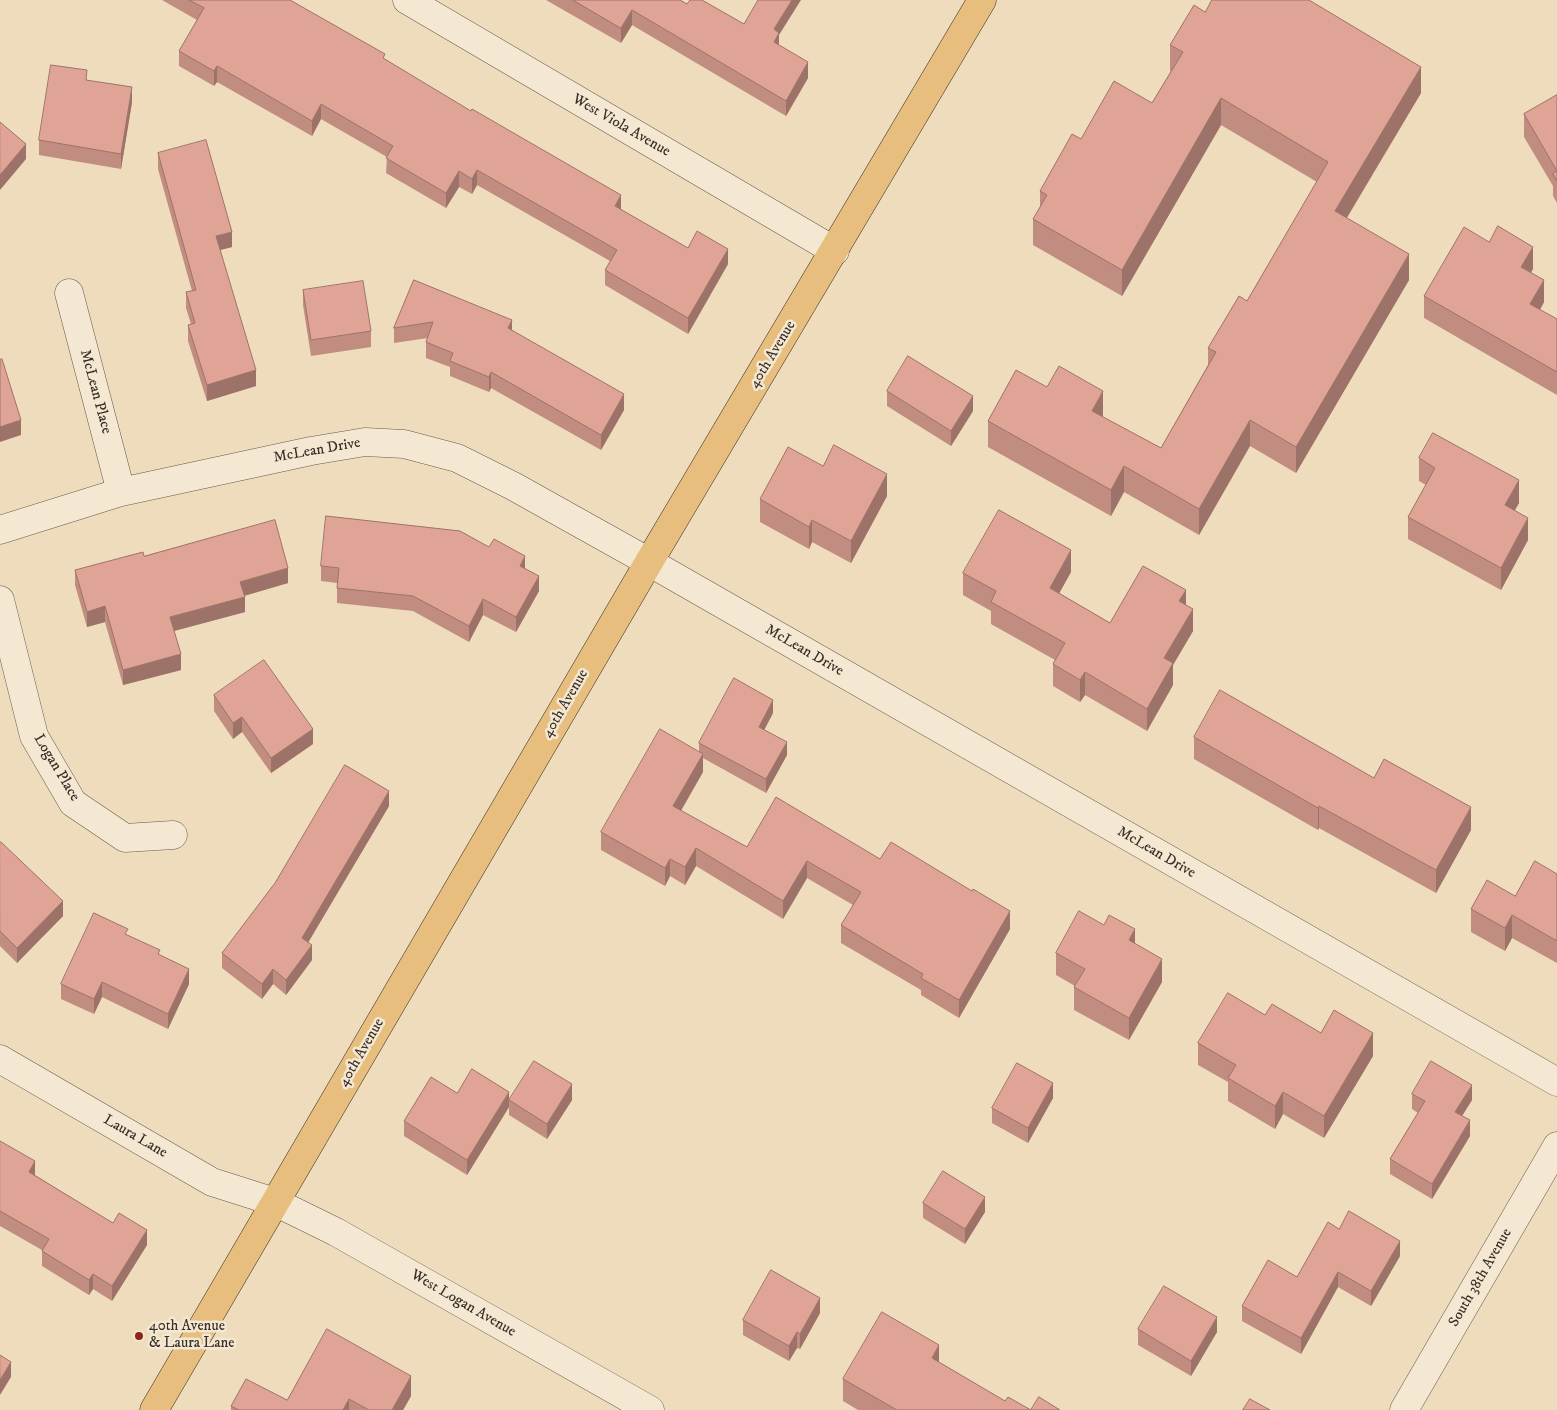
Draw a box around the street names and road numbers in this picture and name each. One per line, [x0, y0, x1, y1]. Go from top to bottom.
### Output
street label: West Viola Avenue [569, 91, 673, 161]
street label: 40th Avenue [746, 318, 800, 392]
street label: McLean Place [75, 348, 115, 436]
street label: McLean Drive [272, 435, 362, 467]
street label: McLean Drive [762, 621, 846, 681]
street label: 40th Avenue [539, 667, 593, 741]
street label: Logan Place [29, 731, 83, 805]
street label: McLean Drive [1114, 823, 1198, 883]
street label: 40th Avenue [335, 1016, 389, 1090]
street label: Laura Lane [100, 1112, 170, 1162]
street label: South 38th Avenue [1446, 1226, 1516, 1330]
street label: West Logan Avenue [407, 1267, 519, 1341]

